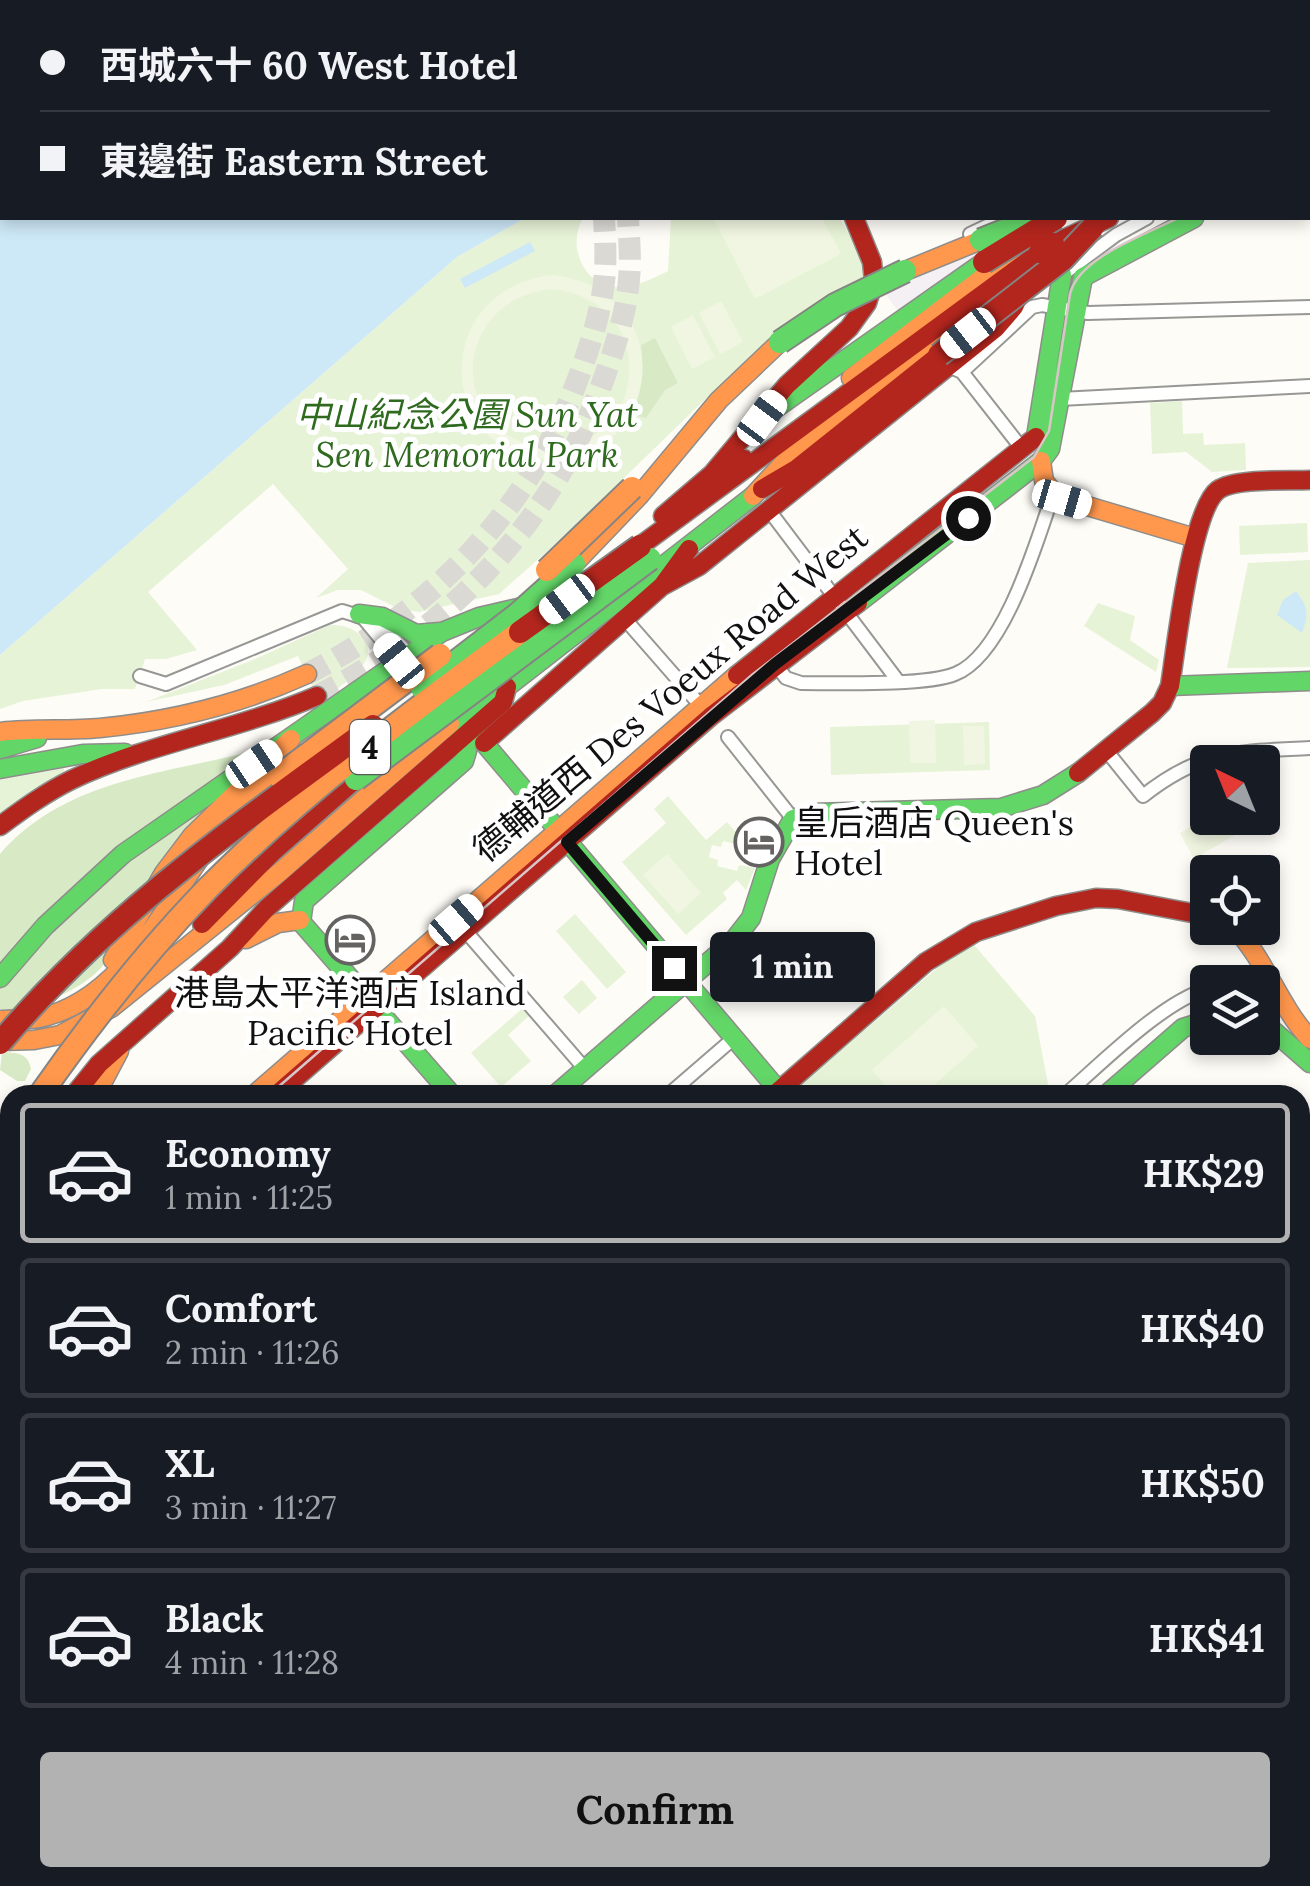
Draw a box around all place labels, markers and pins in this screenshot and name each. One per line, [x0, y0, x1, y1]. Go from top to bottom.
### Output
place label: 皇后酒店 Queen's Hotel [794, 800, 1074, 885]
hotel icon: 皇后酒店 Queen's Hotel [733, 816, 785, 868]
hotel icon: 港島太平洋酒店 Island Pacific Hotel [324, 914, 376, 966]
place label: 港島太平洋酒店 Island Pacific Hotel [174, 970, 526, 1055]

